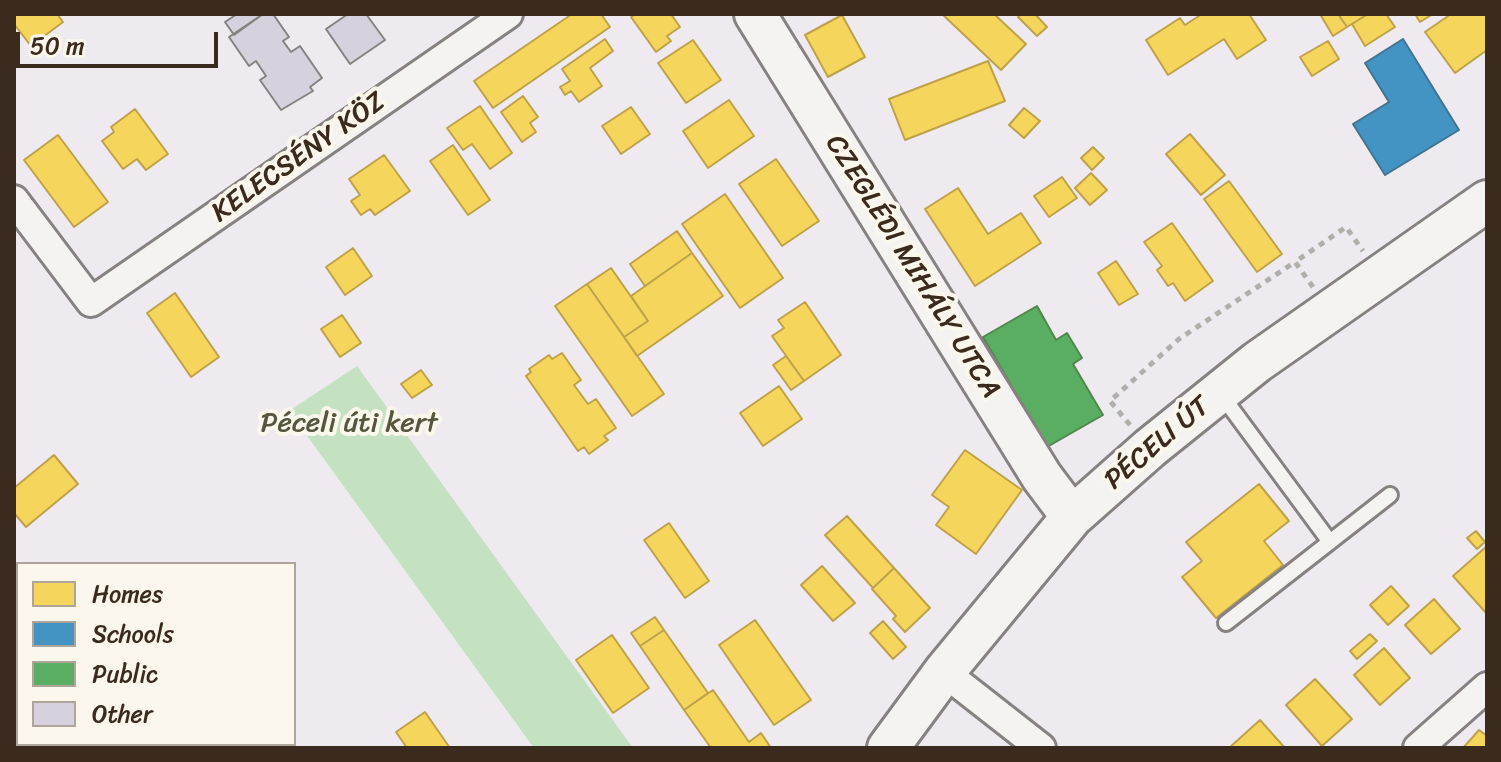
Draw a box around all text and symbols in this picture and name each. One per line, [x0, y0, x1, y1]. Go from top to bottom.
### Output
scale bar [20, 16, 222, 66]
text: 50 m [30, 25, 85, 67]
street label: KELECSÉNY KÖZ [206, 86, 392, 230]
street label: CZEGLÉDI MIHÁLY UTCA [817, 129, 1007, 405]
street label: PÉCELI ÚT [1099, 390, 1217, 498]
park label: Péceli úti kert [260, 407, 438, 441]
legend [16, 562, 296, 746]
text: Homes [92, 573, 163, 615]
text: Schools [92, 613, 174, 655]
text: Public [92, 653, 158, 695]
text: Other [92, 693, 153, 735]

